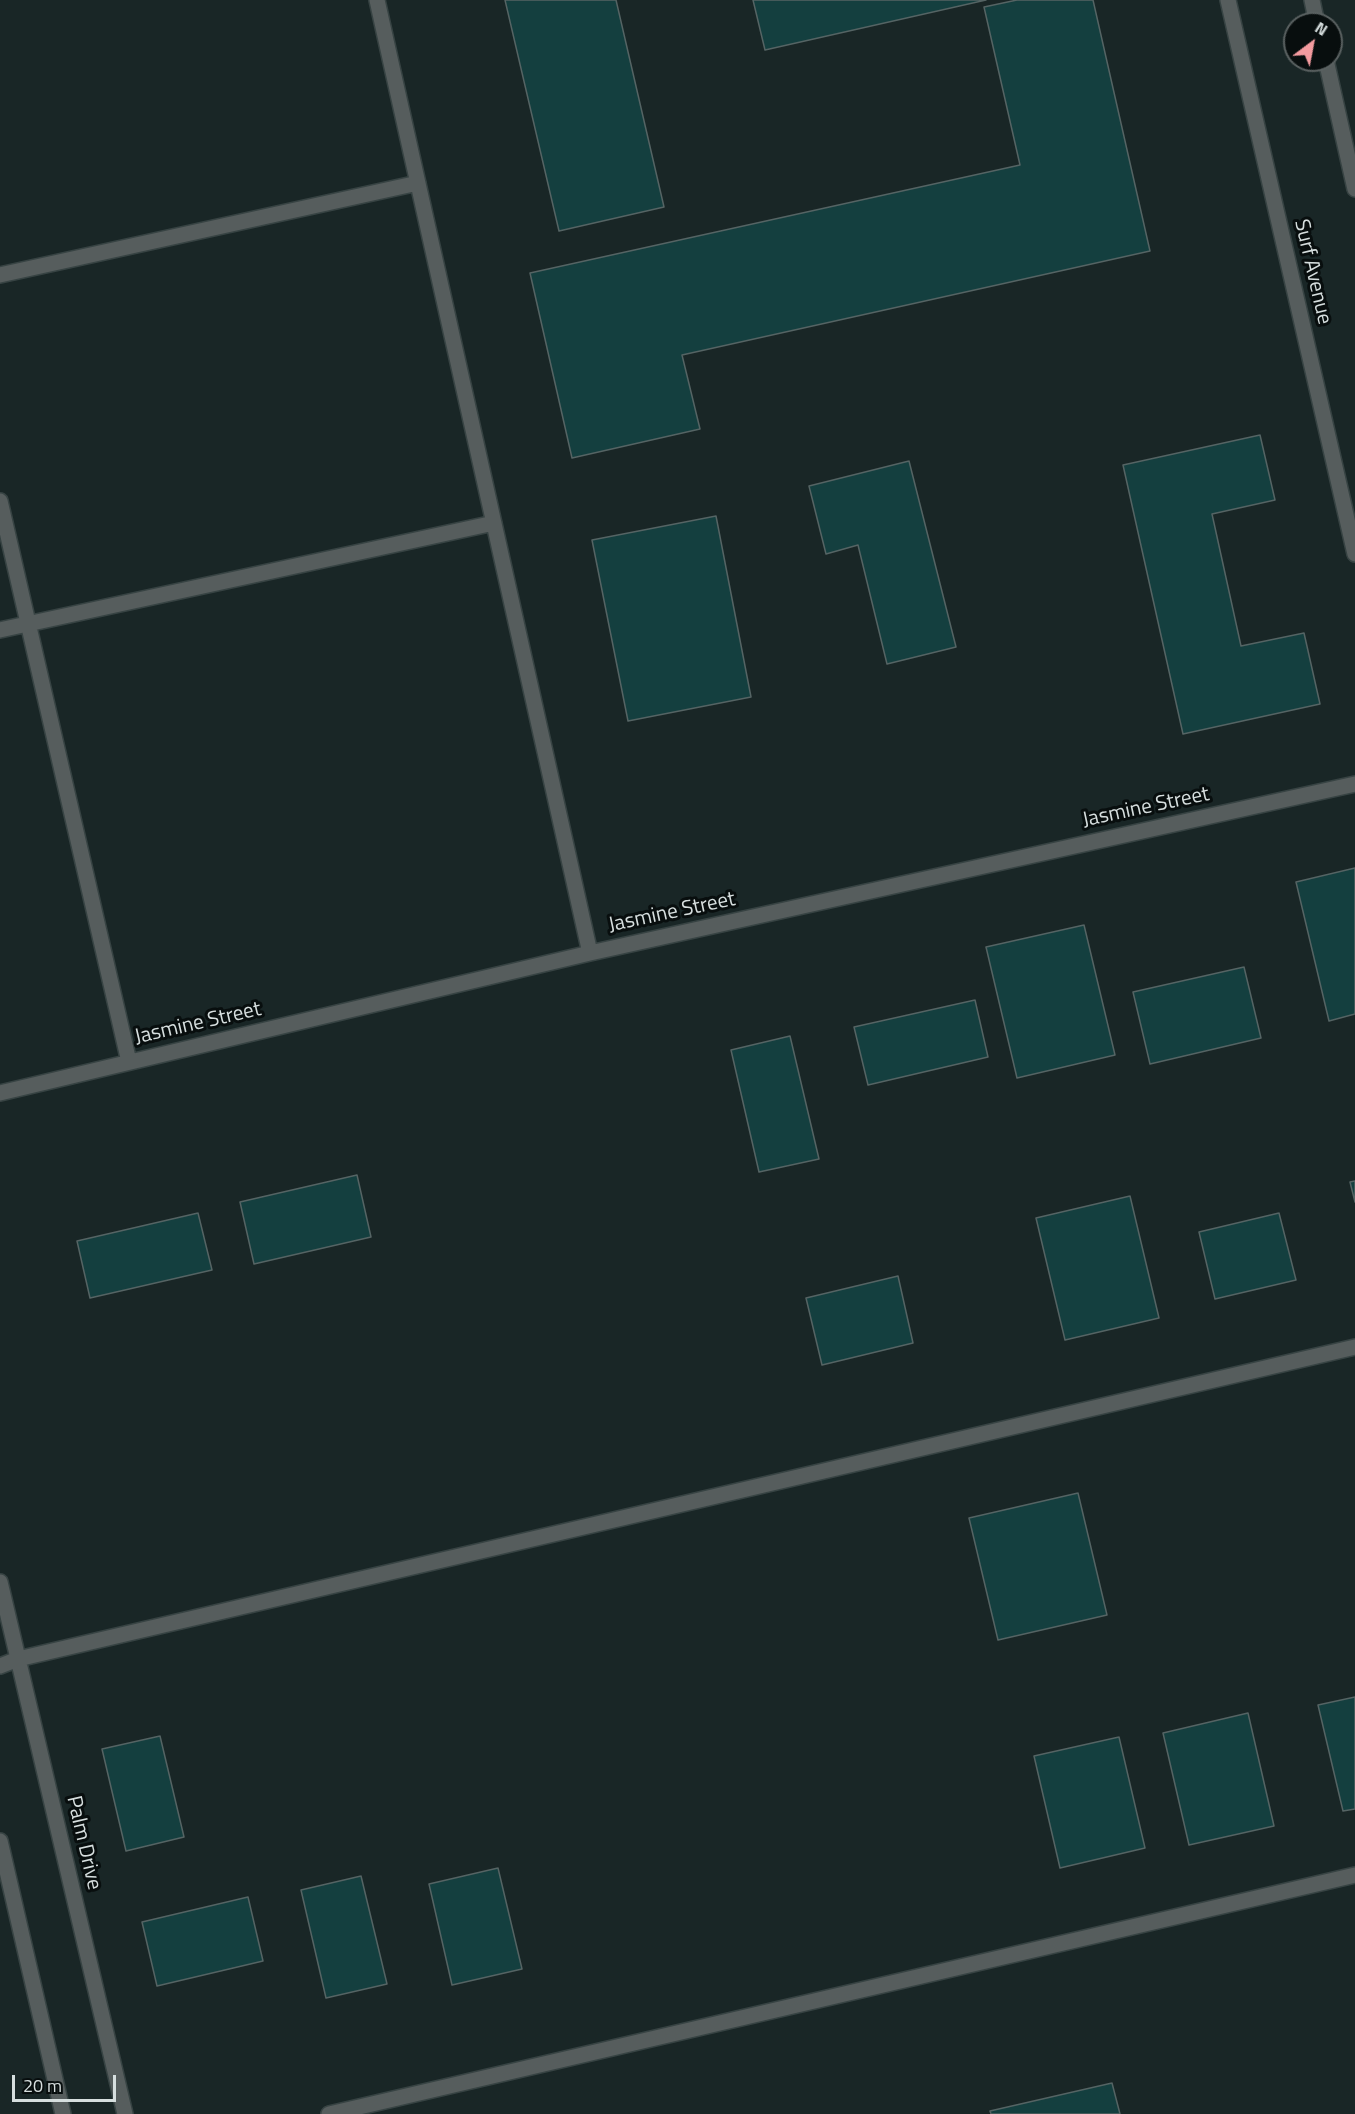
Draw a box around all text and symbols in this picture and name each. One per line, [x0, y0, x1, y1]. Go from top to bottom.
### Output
north arrow [1283, 12, 1343, 72]
text: N [1310, 15, 1333, 42]
street label: Surf Avenue [1288, 217, 1336, 327]
street label: Jasmine Street [1080, 782, 1212, 834]
street label: Jasmine Street [606, 887, 738, 939]
street label: Jasmine Street [132, 997, 264, 1051]
street label: Palm Drive [60, 1793, 106, 1893]
scale bar [15, 2063, 118, 2101]
text: 20 m [23, 2072, 62, 2099]

